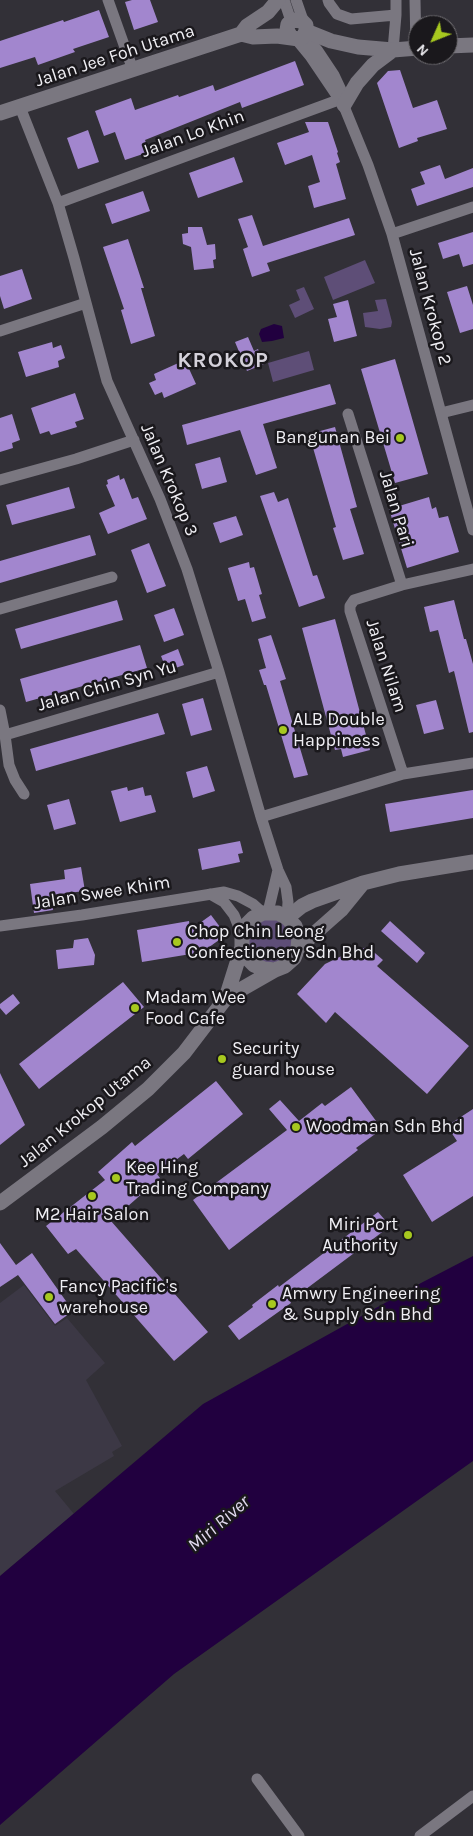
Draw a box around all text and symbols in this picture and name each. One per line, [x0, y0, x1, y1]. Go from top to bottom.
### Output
north arrow [408, 15, 458, 65]
street label: Jalan Jee Foh Utama [33, 20, 197, 92]
text: N [413, 41, 432, 60]
street label: Jalan Lo Khin [139, 105, 247, 163]
street label: Jalan Krokop 2 [404, 246, 456, 368]
district label: KROKOP [176, 348, 270, 374]
street label: Jalan Krokop 3 [136, 421, 202, 539]
place label: Bangunan Bei [275, 427, 390, 449]
marker: Bangunan Bei [394, 432, 406, 444]
street label: Jalan Pari [374, 468, 418, 550]
street label: Jalan Nilam [361, 617, 411, 715]
street label: Jalan Chin Syn Yu [35, 656, 179, 716]
place label: ALB Double Happiness [293, 709, 385, 752]
marker: ALB Double Happiness [277, 724, 289, 736]
street label: Jalan Swee Khim [32, 872, 172, 914]
place label: Chop Chin Leong Confectionery Sdn Bhd [187, 921, 374, 964]
marker: Chop Chin Leong Confectionery Sdn Bhd [171, 936, 183, 948]
place label: Madam Wee Food Cafe [145, 987, 246, 1030]
marker: Madam Wee Food Cafe [129, 1002, 141, 1014]
place label: Security guard house [232, 1038, 335, 1080]
street label: Jalan Krokop Utama [14, 1052, 156, 1172]
marker: Security guard house [216, 1053, 228, 1065]
place label: Woodman Sdn Bhd [306, 1116, 463, 1138]
marker: Woodman Sdn Bhd [290, 1121, 302, 1133]
place label: Kee Hing Trading Company [126, 1157, 269, 1200]
marker: Kee Hing Trading Company [110, 1172, 122, 1184]
marker: M2 Hair Salon [86, 1190, 98, 1202]
place label: M2 Hair Salon [35, 1204, 149, 1226]
place label: Miri Port Authority [322, 1214, 398, 1256]
marker: Miri Port Authority [402, 1229, 414, 1241]
place label: Fancy Pacific's warehouse [59, 1276, 178, 1318]
place label: Amwry Engineering & Supply Sdn Bhd [282, 1283, 440, 1326]
marker: Fancy Pacific's warehouse [43, 1291, 55, 1303]
marker: Amwry Engineering & Supply Sdn Bhd [266, 1298, 278, 1310]
water label: Miri River [183, 1491, 255, 1557]

